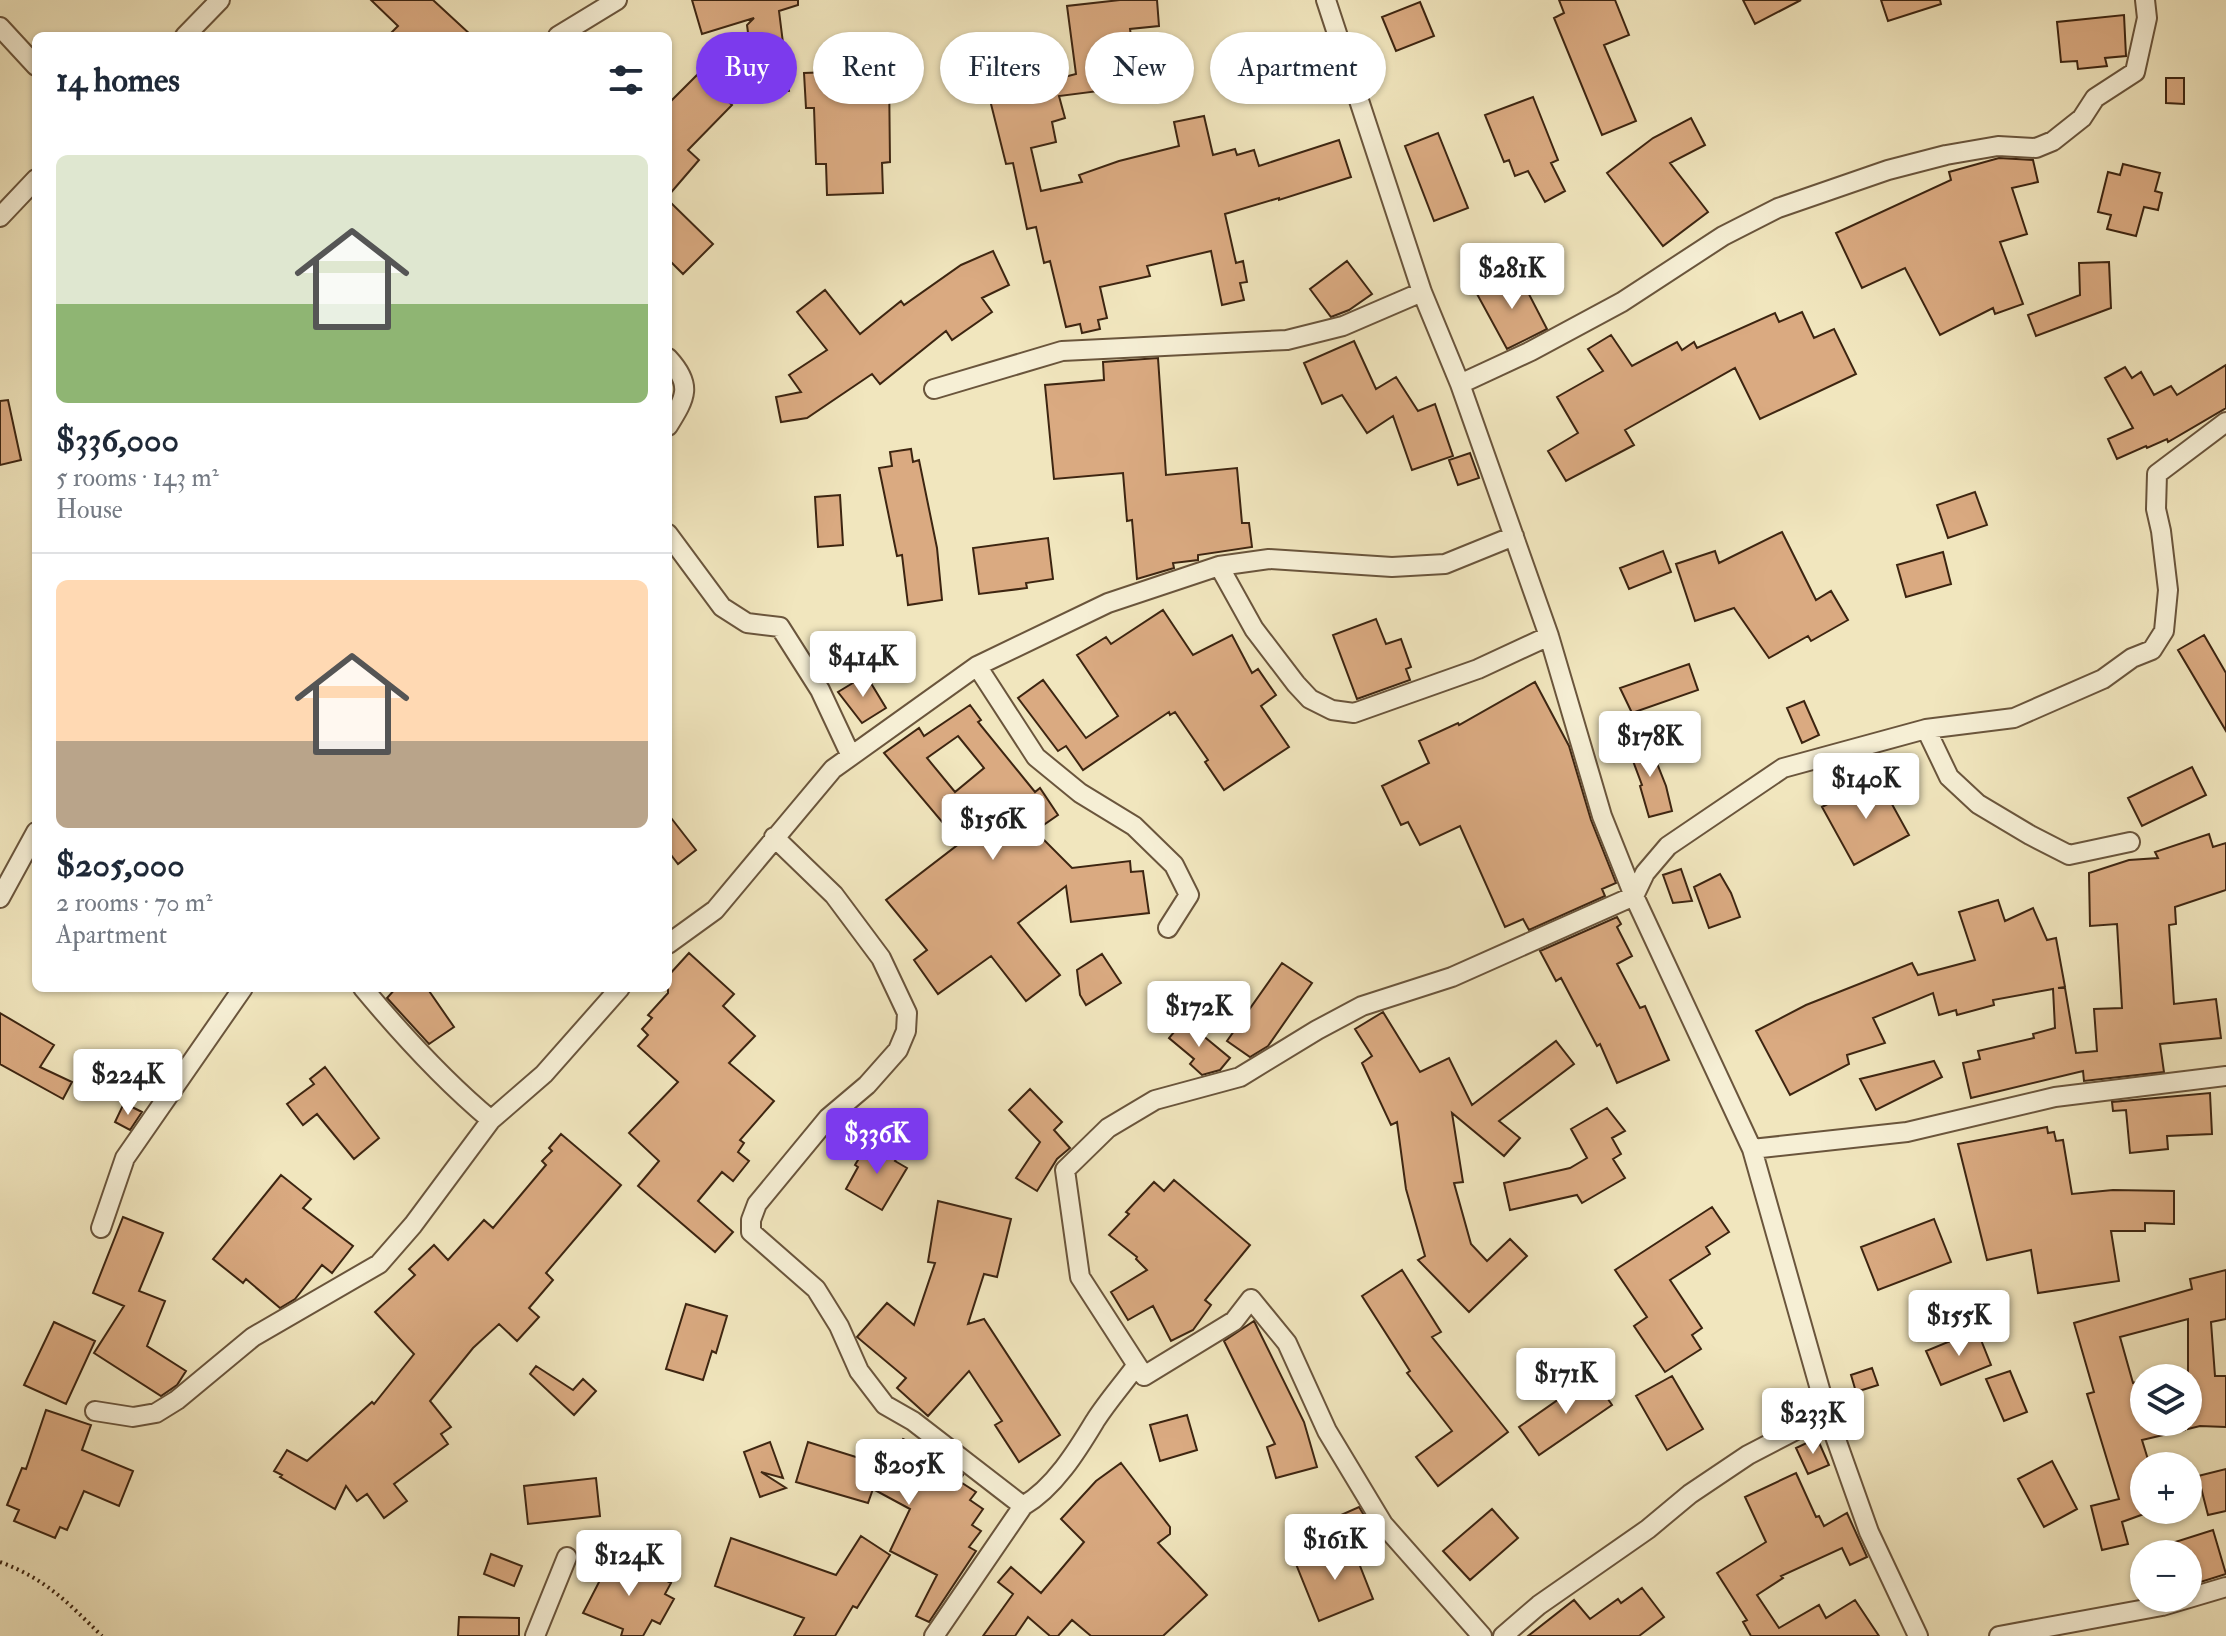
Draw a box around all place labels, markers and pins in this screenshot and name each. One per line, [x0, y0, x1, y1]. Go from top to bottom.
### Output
pin: $281K [1456, 243, 1568, 311]
pin: $414K [807, 631, 919, 699]
pin: $178K [1594, 711, 1706, 779]
pin: $140K [1810, 753, 1922, 821]
pin: $156K [937, 794, 1049, 862]
pin: $172K [1143, 981, 1255, 1049]
pin: $224K [72, 1049, 184, 1117]
pin: $336K [821, 1108, 933, 1176]
pin: $155K [1903, 1290, 2015, 1358]
pin: $171K [1510, 1348, 1622, 1416]
pin: $233K [1757, 1388, 1869, 1456]
pin: $205K [853, 1439, 965, 1507]
pin: $161K [1279, 1514, 1391, 1582]
pin: $124K [573, 1530, 685, 1598]

